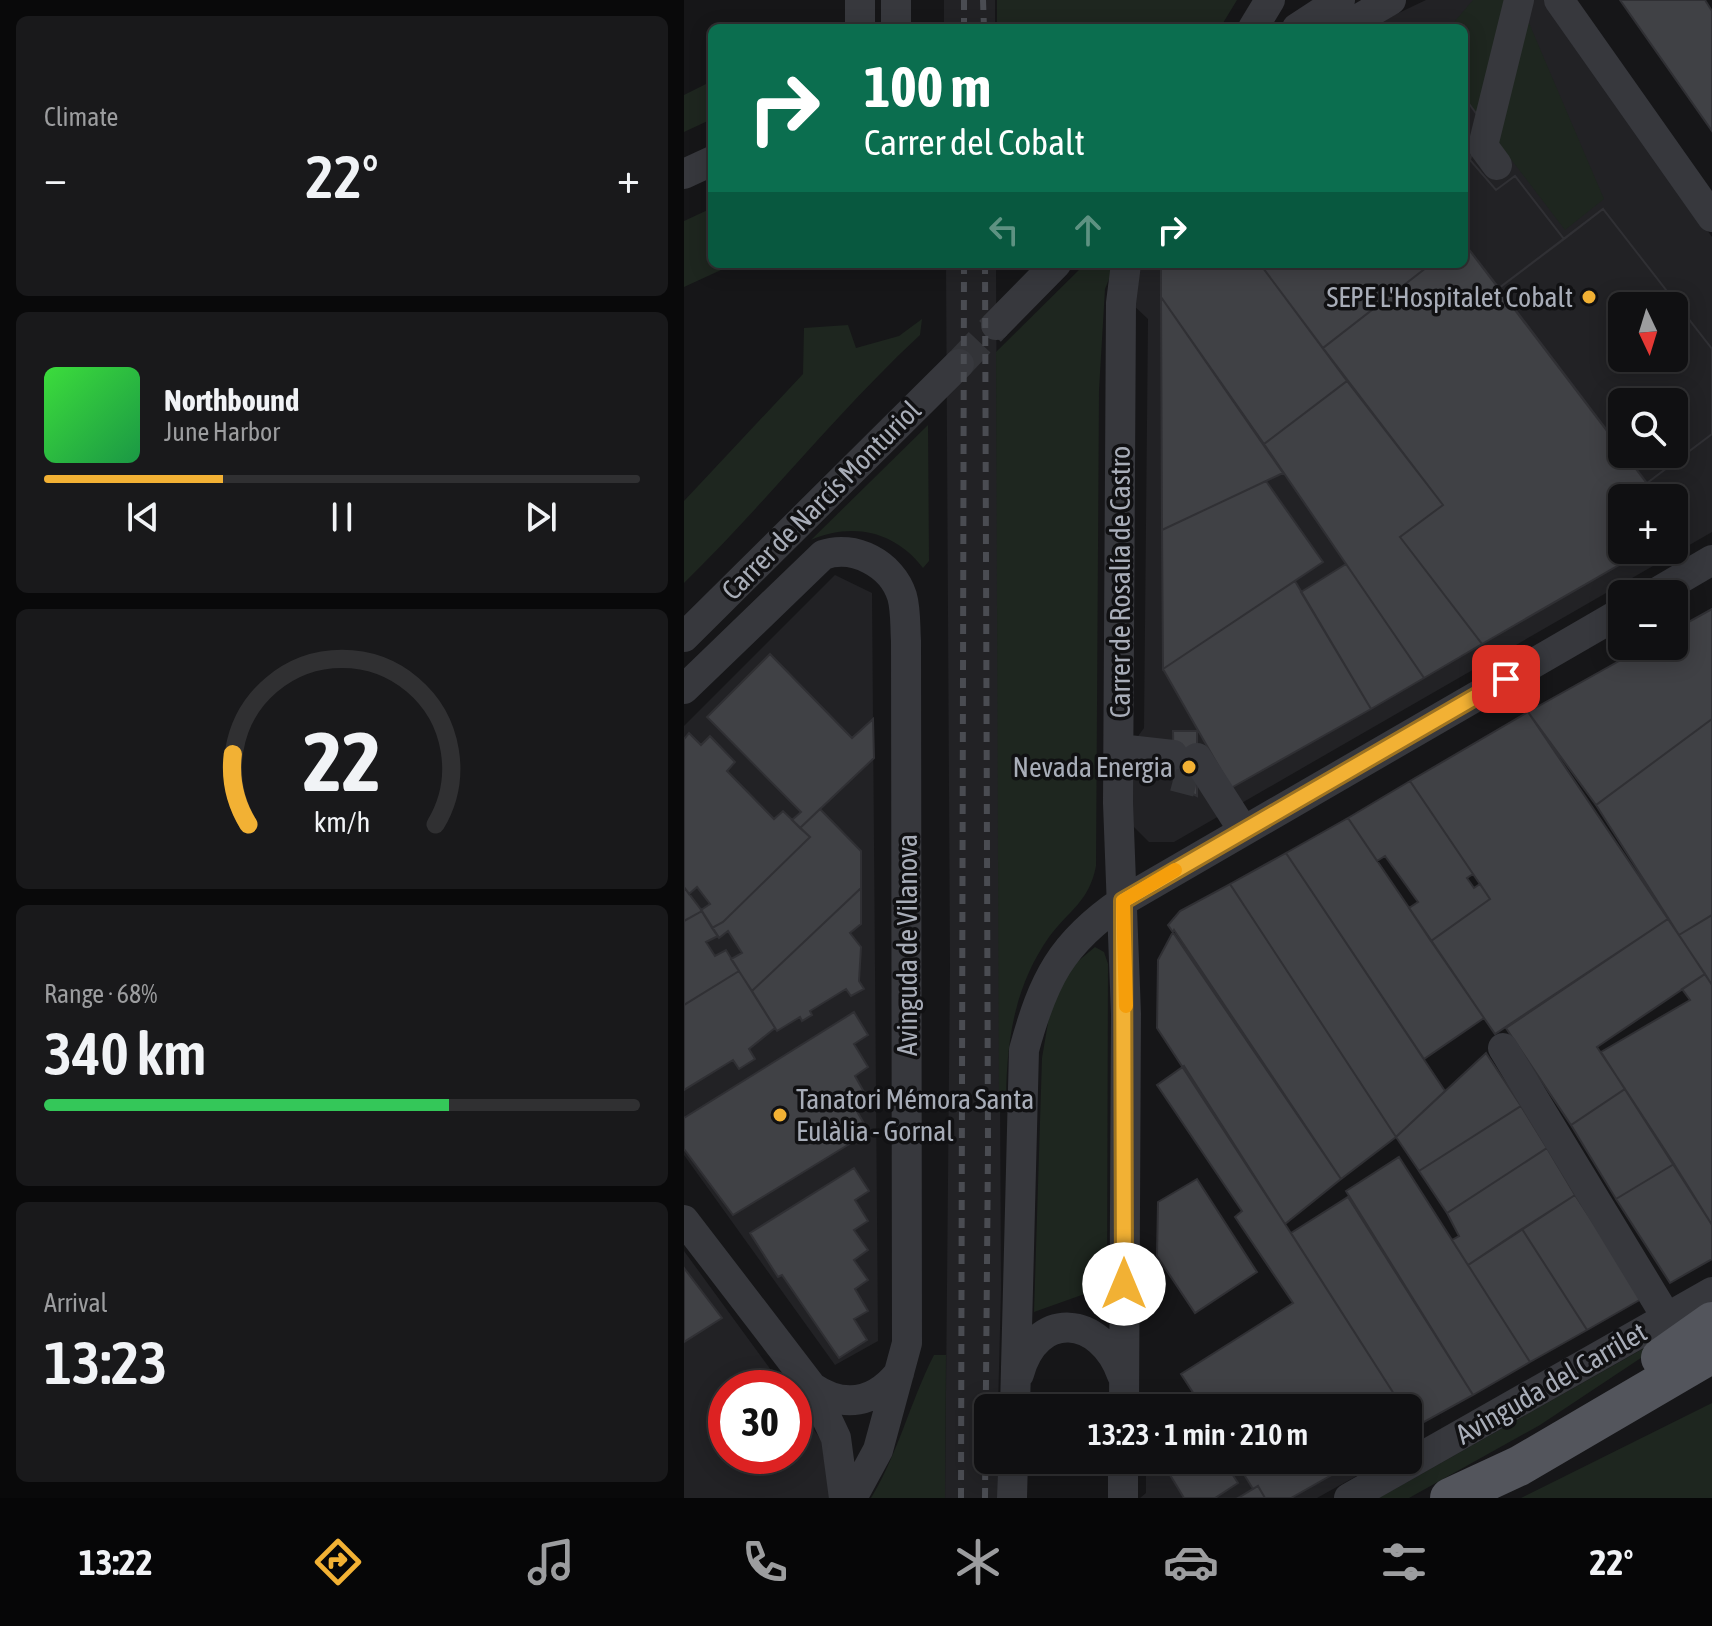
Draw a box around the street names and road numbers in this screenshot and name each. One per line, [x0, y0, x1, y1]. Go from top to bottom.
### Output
street label: Carrer de Narcís Monturiol [715, 394, 927, 606]
street label: Carrer de Rosalía de Castro [1104, 446, 1136, 718]
street label: Avinguda de Vilanova [891, 834, 923, 1056]
street label: Avinguda del Carrilet [1450, 1315, 1652, 1451]

